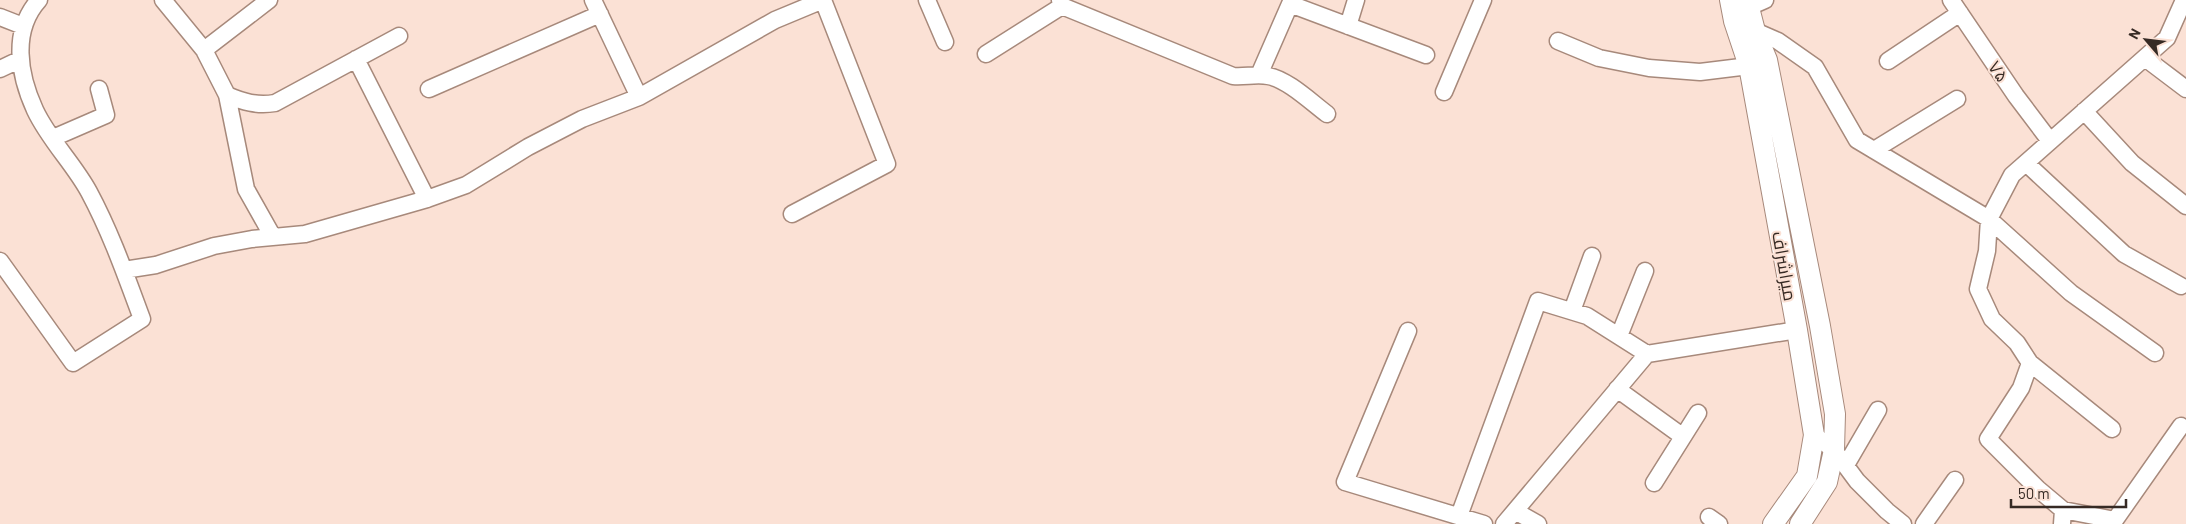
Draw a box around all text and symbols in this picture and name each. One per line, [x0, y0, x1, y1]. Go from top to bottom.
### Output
north arrow [2121, 15, 2171, 65]
text: N [2124, 26, 2144, 42]
street label: ۷۵ [1984, 56, 2014, 86]
street label: میراشراف [1767, 229, 1802, 303]
scale bar [2011, 476, 2126, 508]
text: 50 m [2018, 484, 2050, 502]

